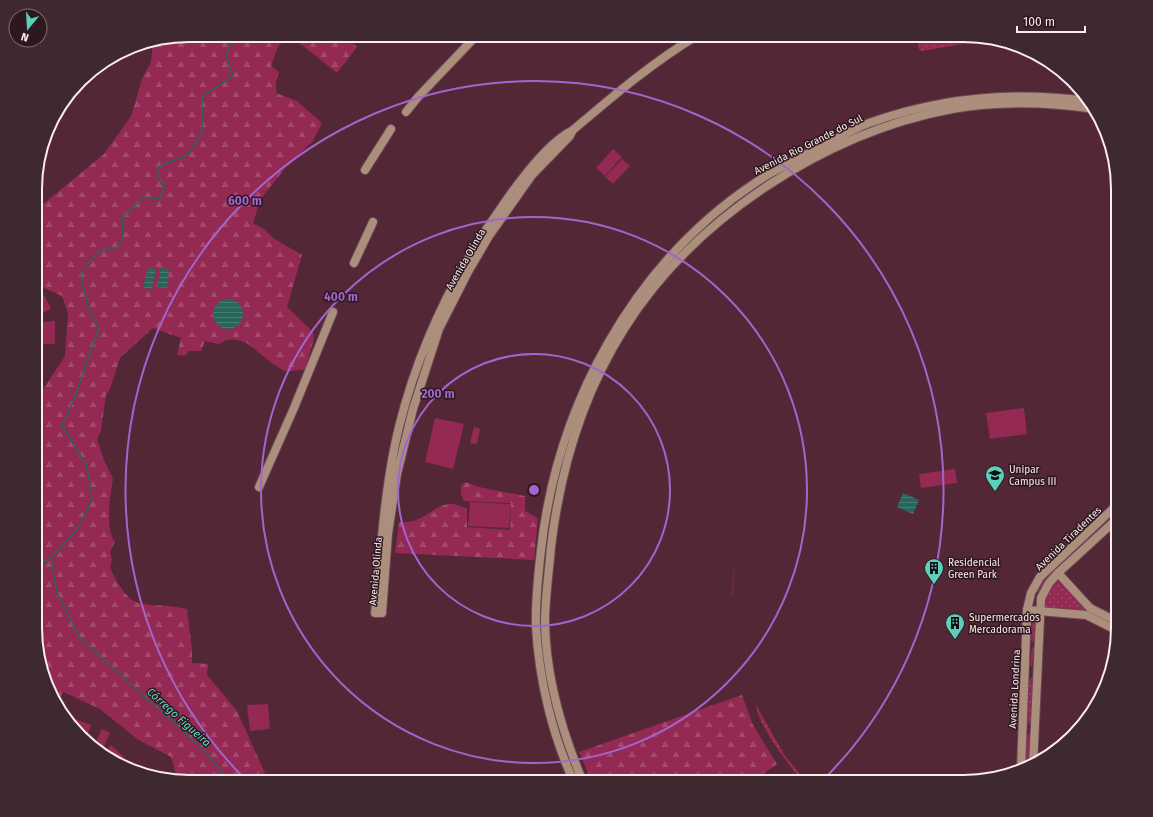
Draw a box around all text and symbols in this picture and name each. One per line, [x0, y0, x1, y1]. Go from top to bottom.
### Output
north arrow [8, 8, 48, 48]
scale bar [1017, 8, 1085, 34]
text: 100 m [1023, 15, 1055, 29]
text: N [20, 30, 31, 44]
street label: Avenida Rio Grande do Sul [752, 112, 865, 177]
text: 600 m [228, 194, 262, 208]
street label: Avenida Olinda [443, 227, 488, 292]
text: 400 m [324, 290, 358, 304]
text: 200 m [421, 387, 455, 401]
school or university icon: Unipar Campus III [984, 464, 1006, 492]
place label: Unipar Campus III [1009, 464, 1056, 488]
centre of rings [527, 483, 541, 497]
street label: Avenida Tiradentes [1033, 504, 1104, 573]
street label: Avenida Olinda [367, 536, 385, 606]
building icon: Residencial Green Park [923, 557, 945, 585]
place label: Residencial Green Park [948, 557, 1000, 581]
building icon: Supermercados Mercadorama [944, 612, 966, 640]
place label: Supermercados Mercadorama [969, 612, 1040, 636]
street label: Avenida Londrina [1007, 649, 1023, 729]
water label: Córrego Figueira [144, 685, 213, 749]

